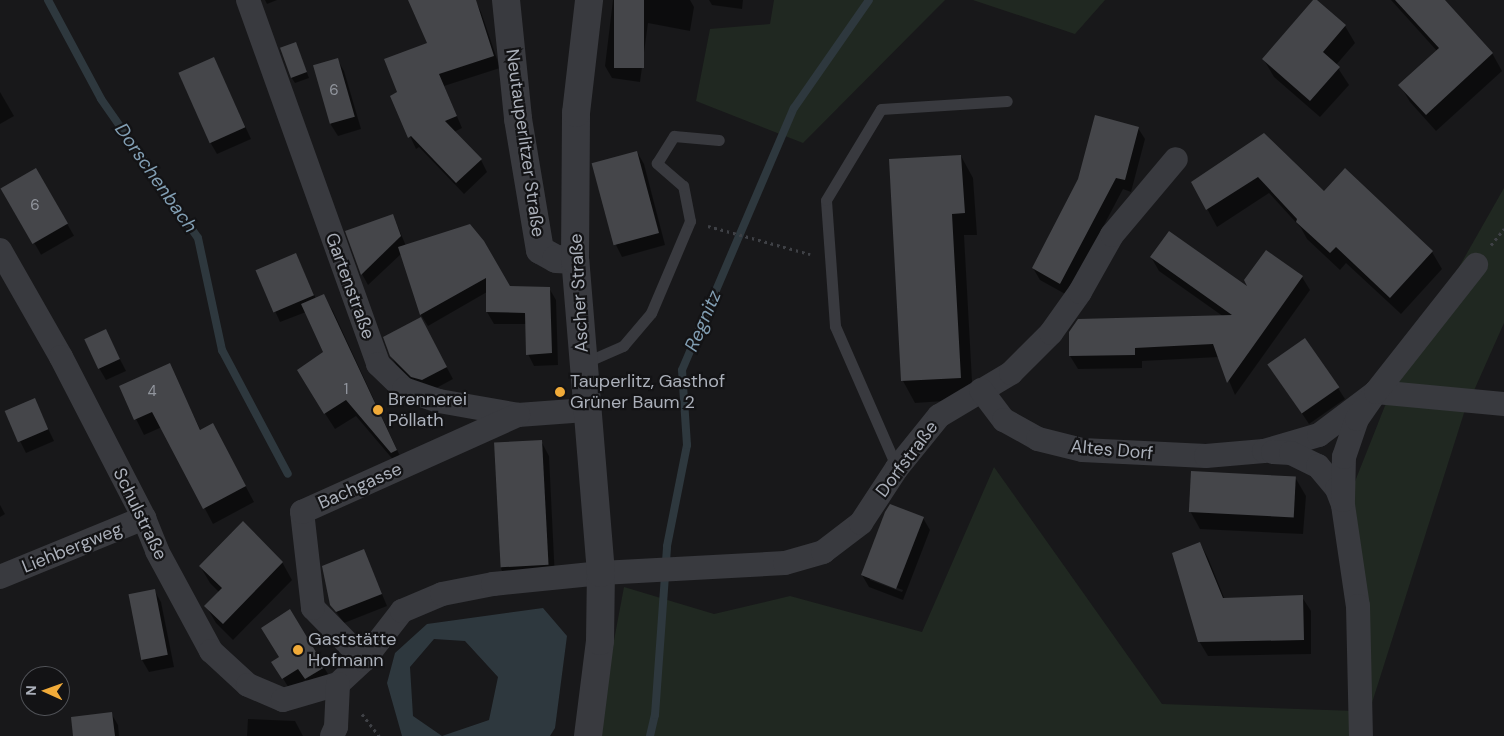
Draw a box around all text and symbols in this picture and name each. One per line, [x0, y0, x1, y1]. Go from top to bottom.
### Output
street label: Neutauperlitzer Straße [501, 48, 549, 238]
house number: 6 [329, 82, 339, 100]
water label: Dorschenbach [110, 119, 202, 237]
house number: 6 [30, 197, 40, 215]
street label: Gartenstraße [321, 230, 379, 342]
street label: Ascher Straße [565, 233, 593, 353]
water label: Regnitz [680, 287, 726, 355]
place label: Tauperlitz, Gasthof Grüner Baum 2 [570, 371, 725, 414]
house number: 1 [344, 381, 348, 399]
house number: 4 [147, 383, 157, 401]
marker: Tauperlitz, Gasthof Grüner Baum 2 [554, 386, 566, 398]
place label: Brennerei Pöllath [388, 389, 467, 432]
marker: Brennerei Pöllath [372, 404, 384, 416]
street label: Dorfstraße [871, 417, 943, 501]
street label: Altes Dorf [1070, 436, 1154, 464]
street label: Bachgasse [315, 458, 405, 514]
street label: Schulstraße [108, 465, 172, 563]
street label: Liehbergweg [19, 518, 125, 578]
place label: Gaststätte Hofmann [308, 629, 396, 672]
marker: Gaststätte Hofmann [292, 644, 304, 656]
north arrow [20, 666, 70, 716]
text: N [22, 685, 40, 696]

